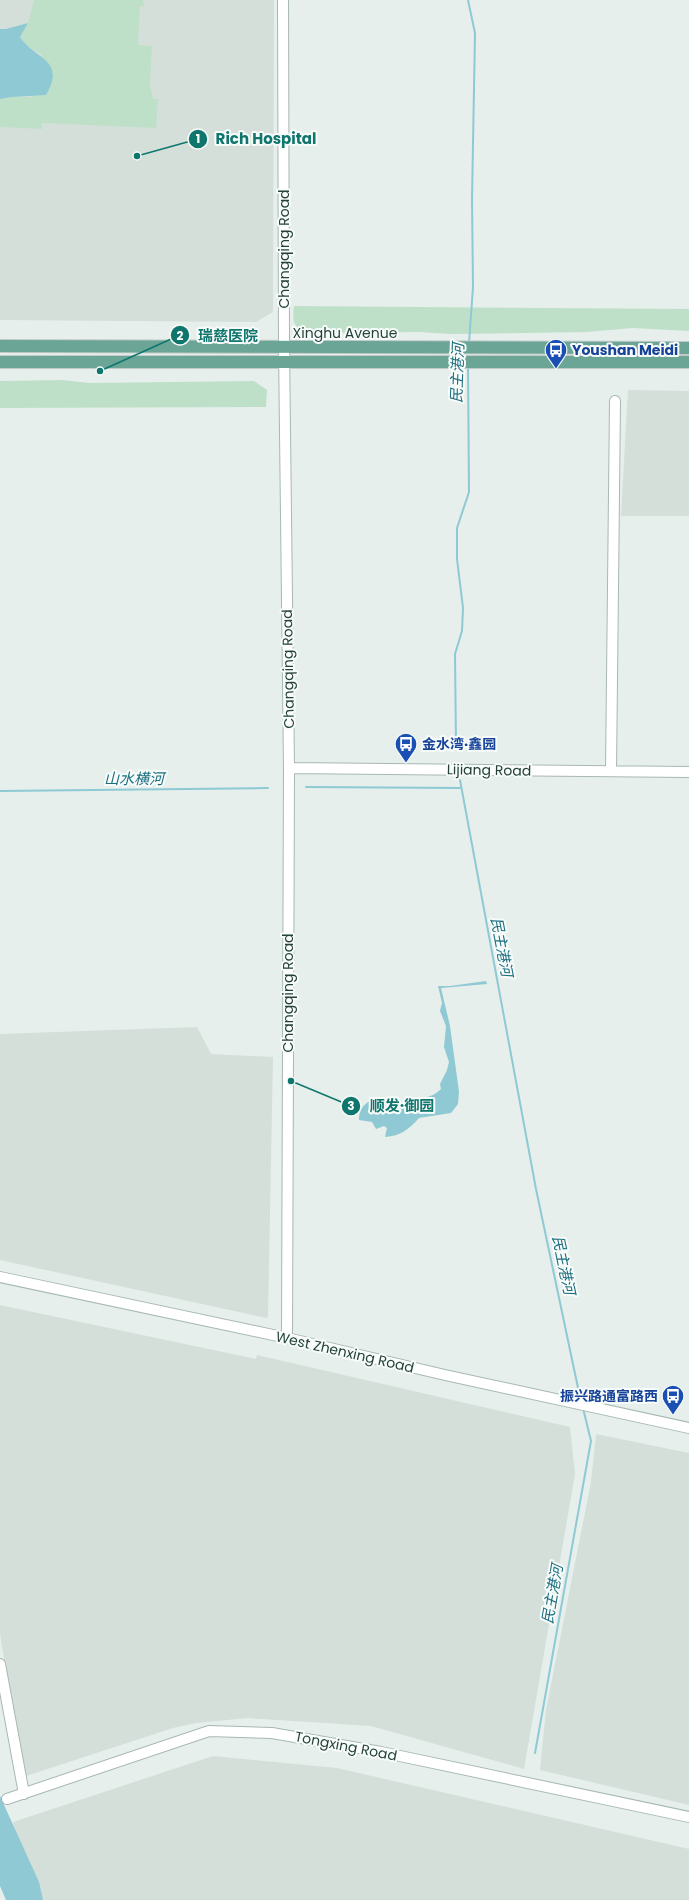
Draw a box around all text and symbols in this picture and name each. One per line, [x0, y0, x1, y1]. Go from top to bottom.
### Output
callout: Rich Hospital [188, 125, 325, 152]
text: Rich Hospital [216, 128, 316, 149]
text: 1 [196, 130, 200, 147]
street label: Changqing Road [274, 189, 294, 309]
callout: 瑞慈医院 [170, 322, 266, 349]
street label: Xinghu Avenue [293, 323, 398, 343]
text: 瑞慈医院 [198, 325, 258, 346]
text: 2 [177, 327, 184, 344]
bus stop icon: Youshan Meidi [543, 337, 569, 370]
water label: 民主港河 [445, 340, 469, 403]
place label: Youshan Meidi [572, 340, 678, 360]
street label: Changqing Road [277, 609, 299, 729]
bus stop icon: 金水湾·鑫园 [393, 731, 419, 764]
place label: 金水湾·鑫园 [422, 734, 496, 754]
street label: Lijiang Road [447, 759, 531, 781]
water label: 山水横河 [104, 768, 167, 789]
water label: 民主港河 [486, 916, 519, 981]
street label: Changqing Road [278, 933, 298, 1053]
callout: 顺发·御园 [341, 1092, 442, 1119]
text: 顺发·御园 [370, 1095, 434, 1116]
text: 3 [347, 1097, 355, 1114]
water label: 民主港河 [547, 1233, 581, 1299]
street label: West Zhenxing Road [274, 1326, 416, 1378]
bus stop icon: 振兴路通富路西 [660, 1383, 686, 1416]
place label: 振兴路通富路西 [560, 1386, 658, 1406]
water label: 民主港河 [536, 1560, 568, 1625]
street label: Tongxing Road [293, 1726, 399, 1766]

